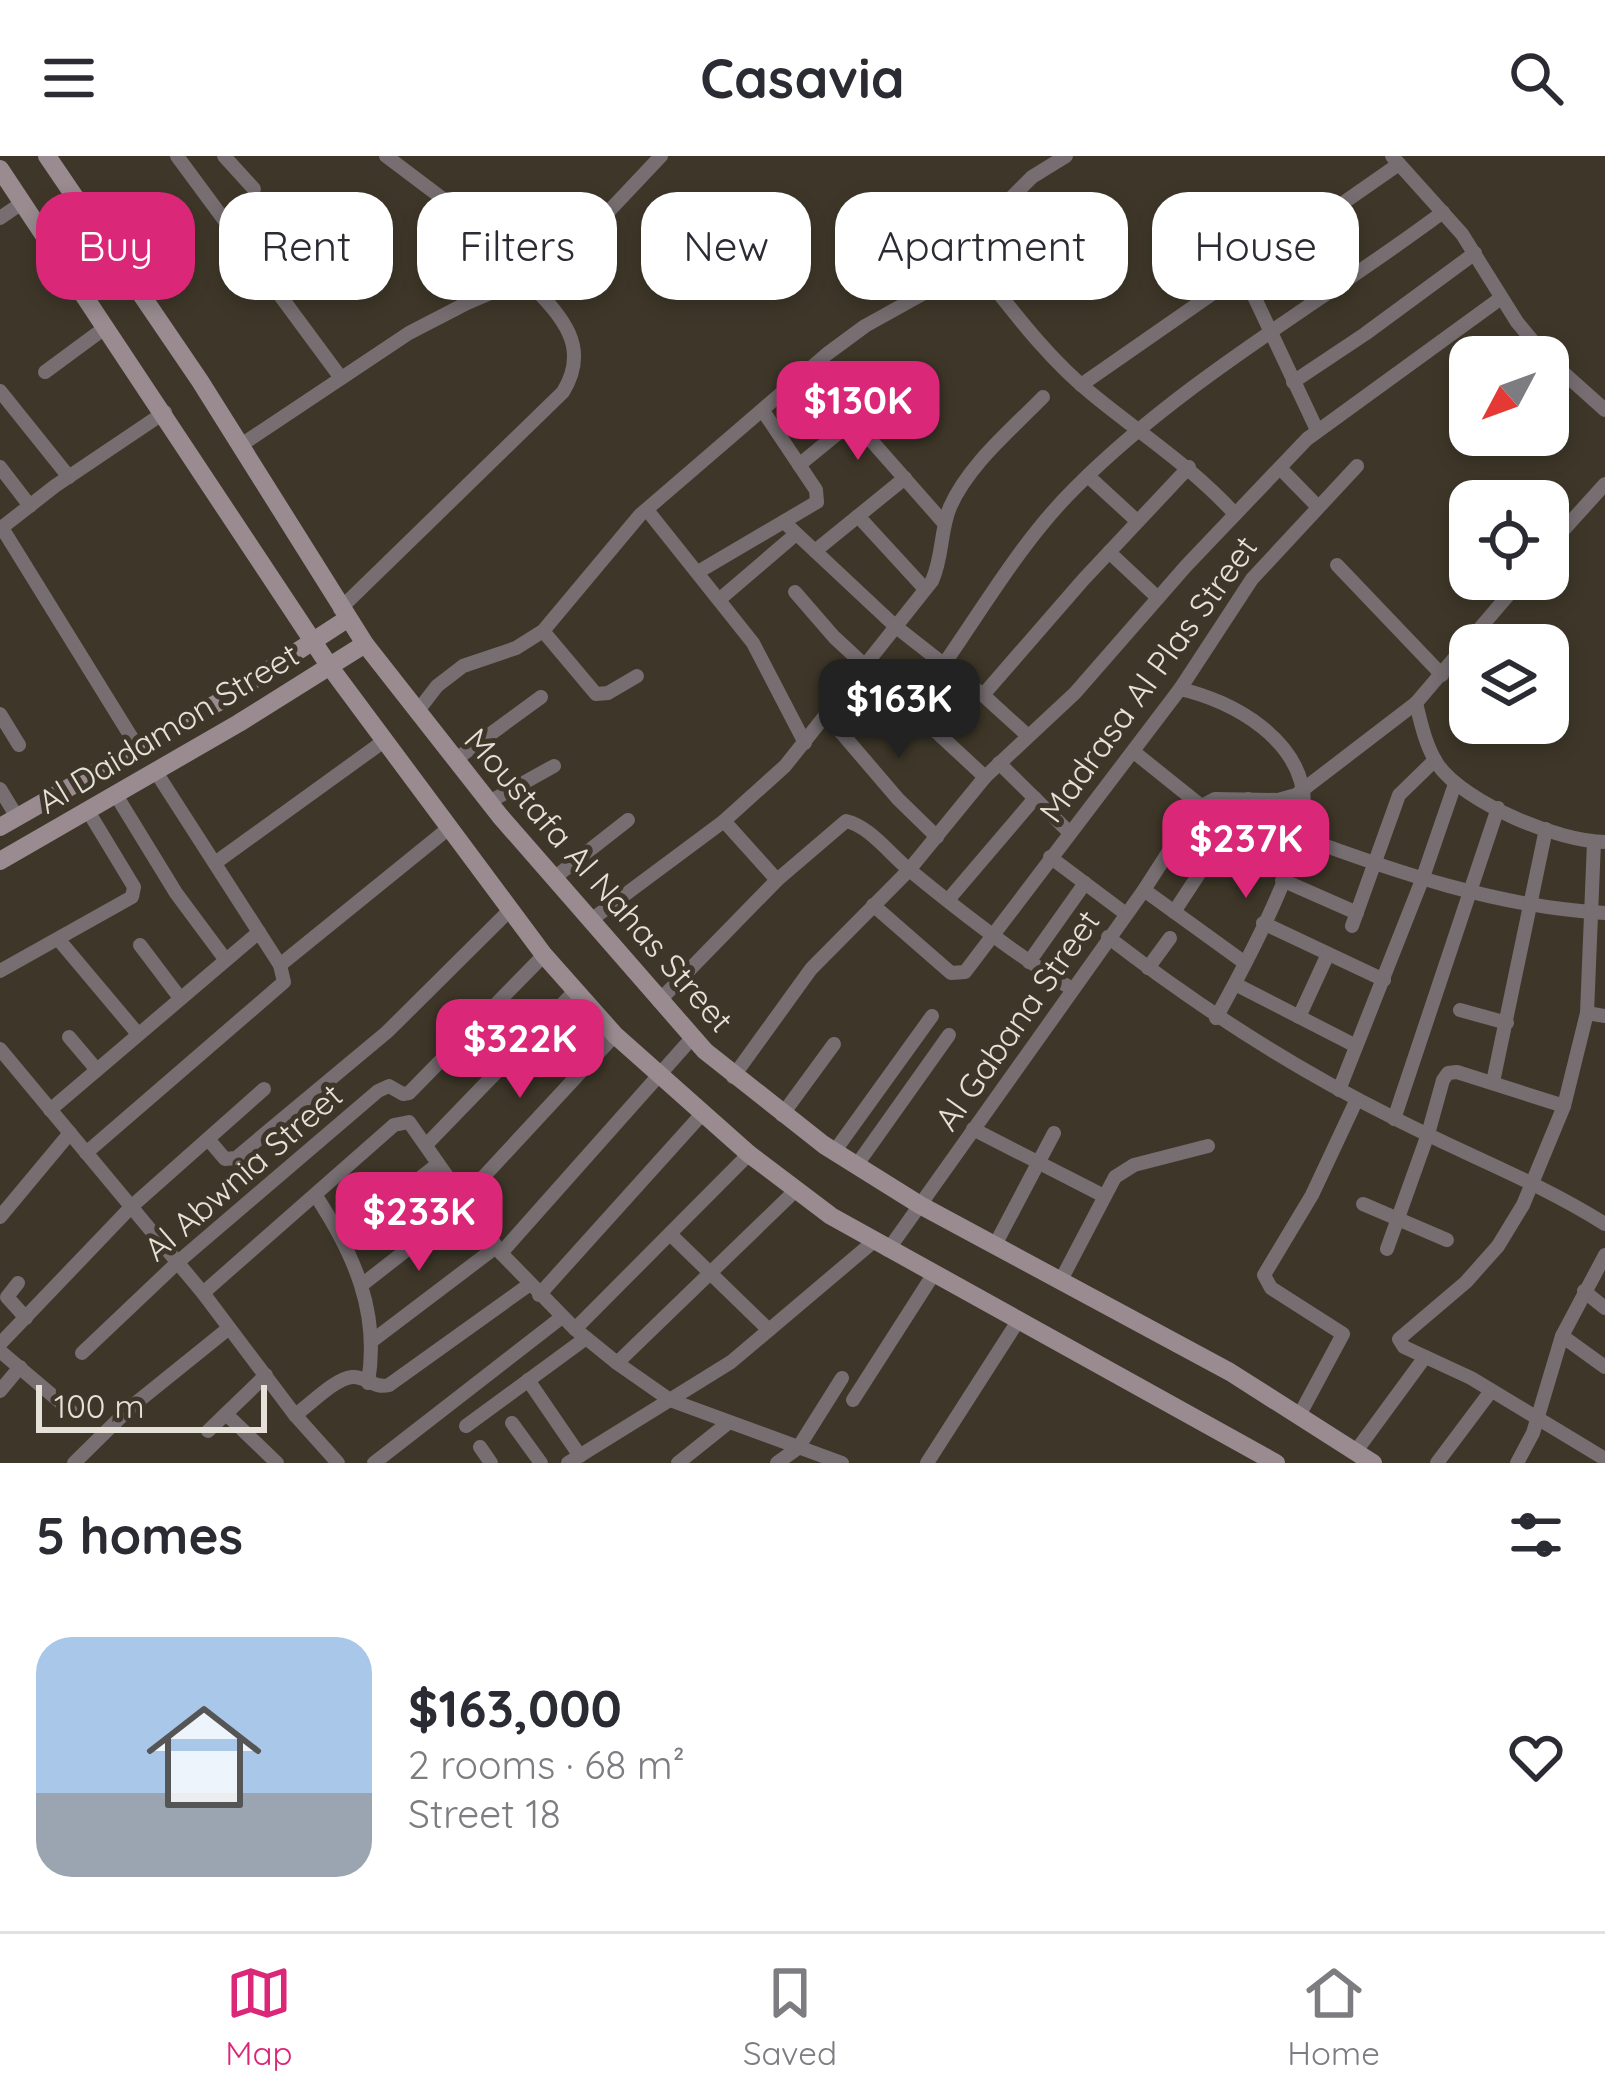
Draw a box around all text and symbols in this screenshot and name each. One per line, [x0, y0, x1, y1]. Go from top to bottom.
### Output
text: Casavia [700, 44, 905, 112]
icon: menu [36, 45, 102, 111]
icon: search [1503, 45, 1569, 111]
chip: Buy [36, 192, 195, 300]
chip: Rent [219, 192, 393, 300]
chip: Filters [417, 192, 617, 300]
chip: New [641, 192, 811, 300]
chip: Apartment [835, 192, 1128, 300]
chip: House [1152, 192, 1359, 300]
north arrow [1449, 336, 1569, 456]
map controls [1449, 336, 1569, 744]
pin: $130K [774, 361, 942, 463]
text: $130K [804, 375, 912, 424]
button: locate [1449, 480, 1569, 600]
street label: Madrasa Al Plas Street [1030, 527, 1265, 830]
button: layers [1449, 624, 1569, 744]
street label: Al Daidamon Street [30, 634, 306, 822]
pin: $163K [815, 659, 983, 761]
text: $163K [846, 673, 952, 722]
street label: Moustafa Al Nahas Street [456, 719, 742, 1040]
pin: $237K [1162, 799, 1330, 901]
text: $237K [1189, 813, 1303, 862]
street label: Al Gabana Street [925, 902, 1108, 1138]
pin: $322K [436, 999, 604, 1101]
text: $322K [463, 1013, 577, 1062]
street label: Al Abwnia Street [135, 1074, 350, 1269]
pin: $233K [335, 1172, 503, 1274]
text: $233K [363, 1186, 475, 1235]
scale bar [36, 1379, 267, 1432]
text: 100 m [54, 1385, 145, 1426]
icon: filters [1503, 1502, 1569, 1568]
text: 5 homes [36, 1503, 243, 1567]
text: $163,000 [408, 1676, 622, 1740]
icon: home [132, 1685, 276, 1829]
icon: heart [1503, 1724, 1569, 1790]
text: 2 rooms · 68 m² [408, 1740, 685, 1789]
text: Street 18 [408, 1789, 561, 1838]
tab: Map [225, 1960, 292, 2073]
tab: Saved [743, 1960, 837, 2073]
tab: Home [1287, 1960, 1380, 2073]

